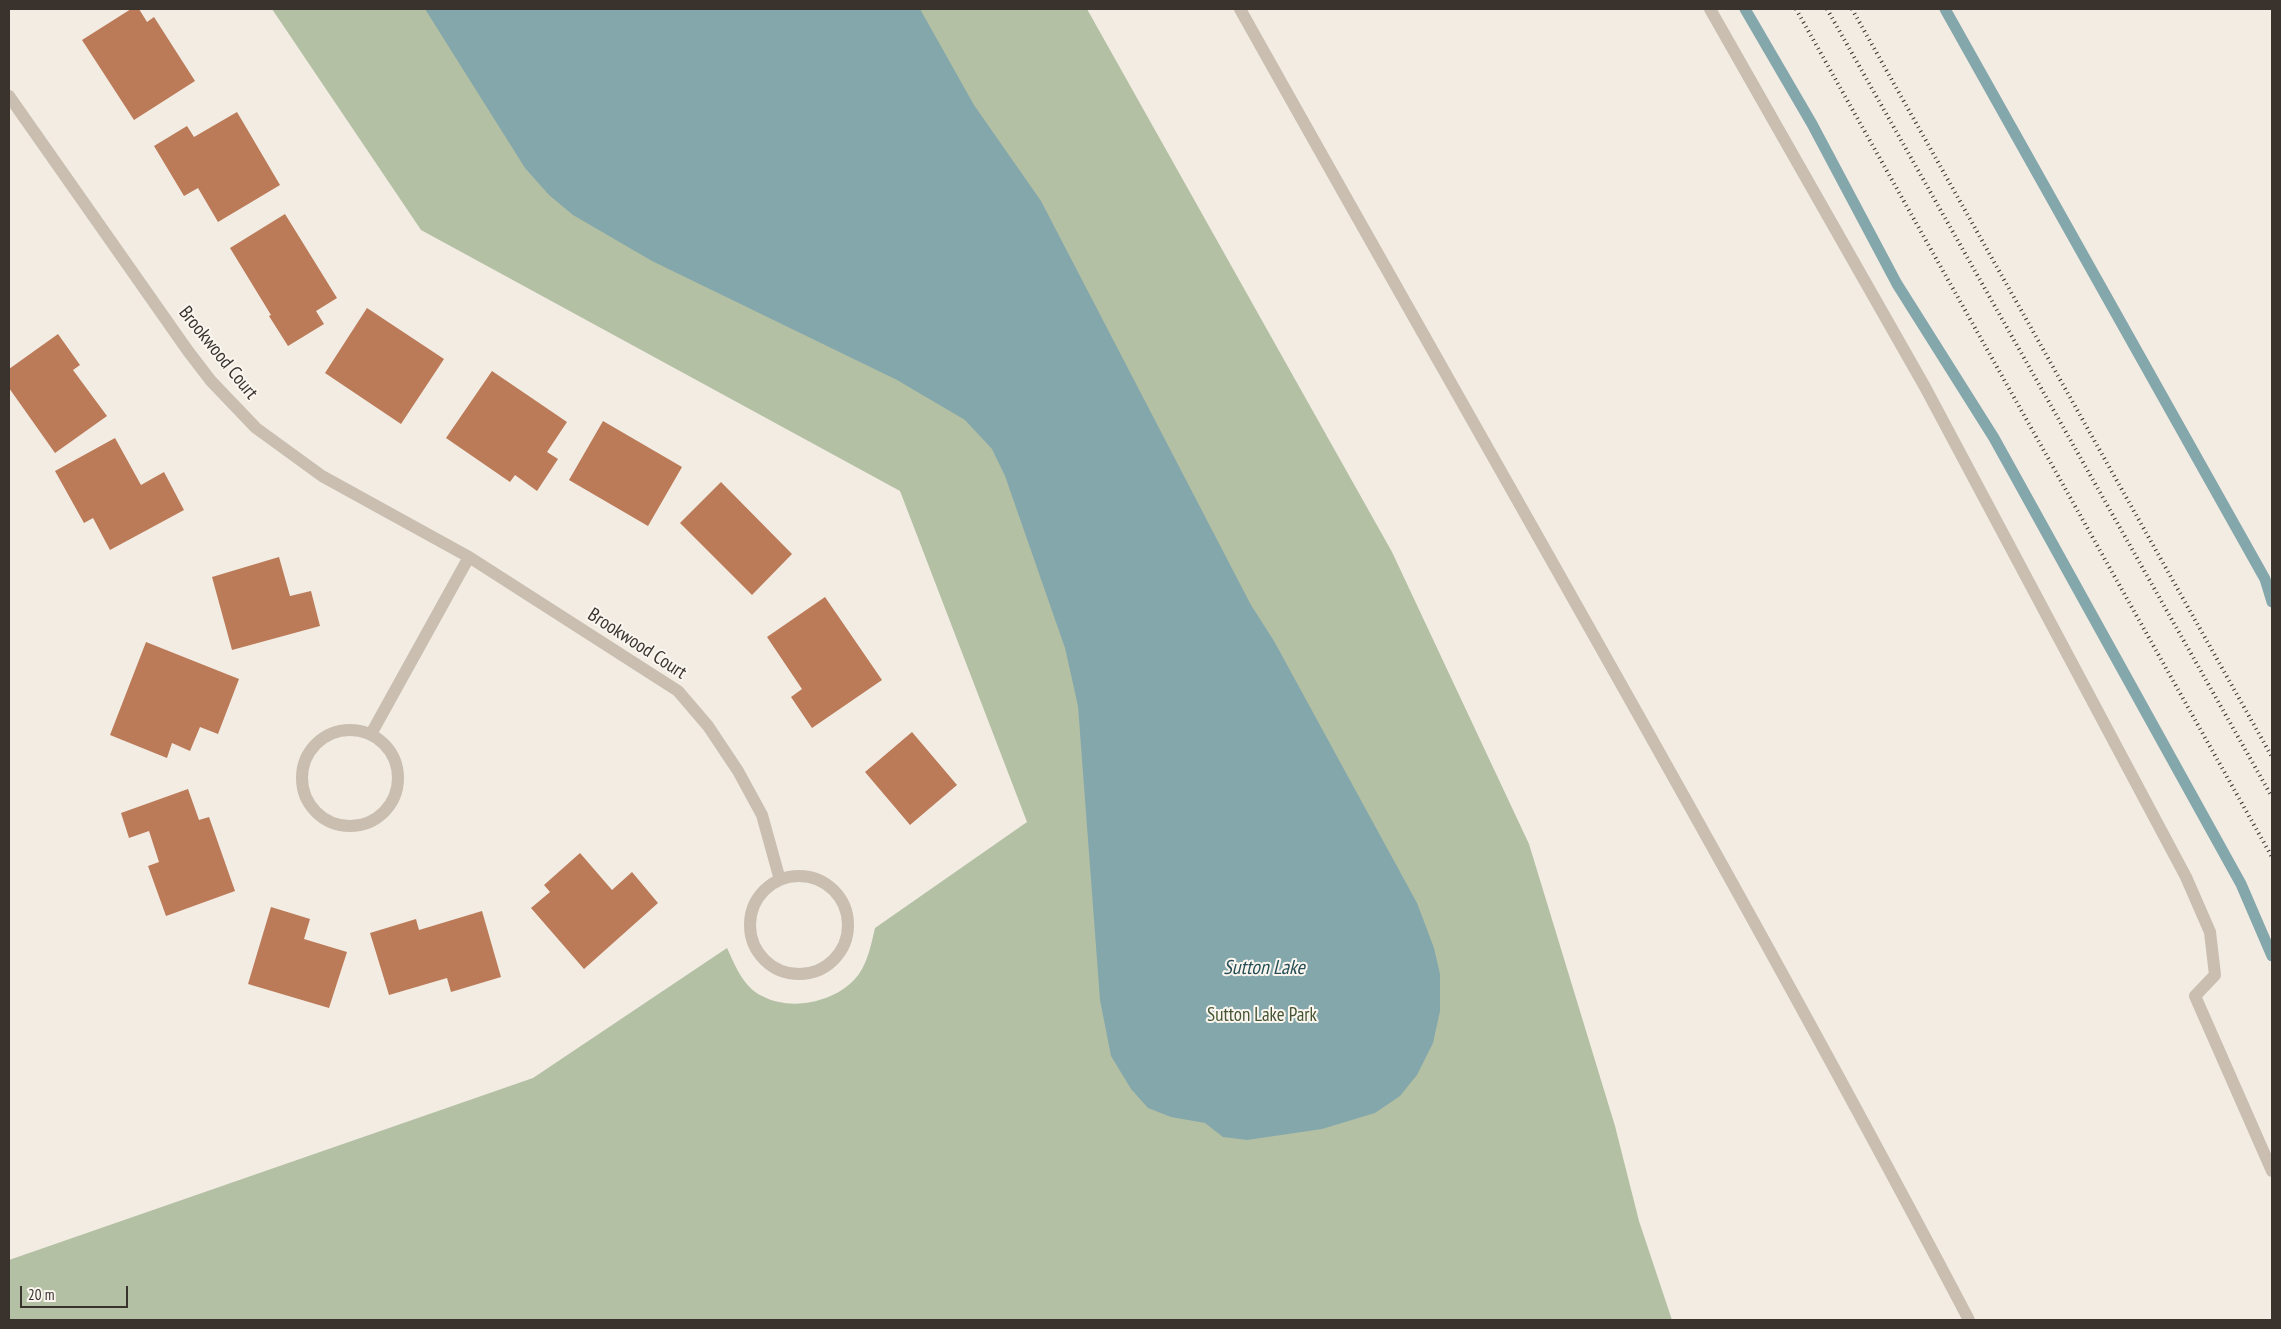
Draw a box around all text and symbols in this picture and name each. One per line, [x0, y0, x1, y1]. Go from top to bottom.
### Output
street label: Brookwood Court [174, 302, 262, 404]
street label: Brookwood Court [583, 604, 691, 684]
water label: Sutton Lake [1223, 956, 1305, 980]
park label: Sutton Lake Park [1207, 1005, 1317, 1027]
scale bar [22, 1276, 130, 1308]
text: 20 m [28, 1285, 54, 1304]

